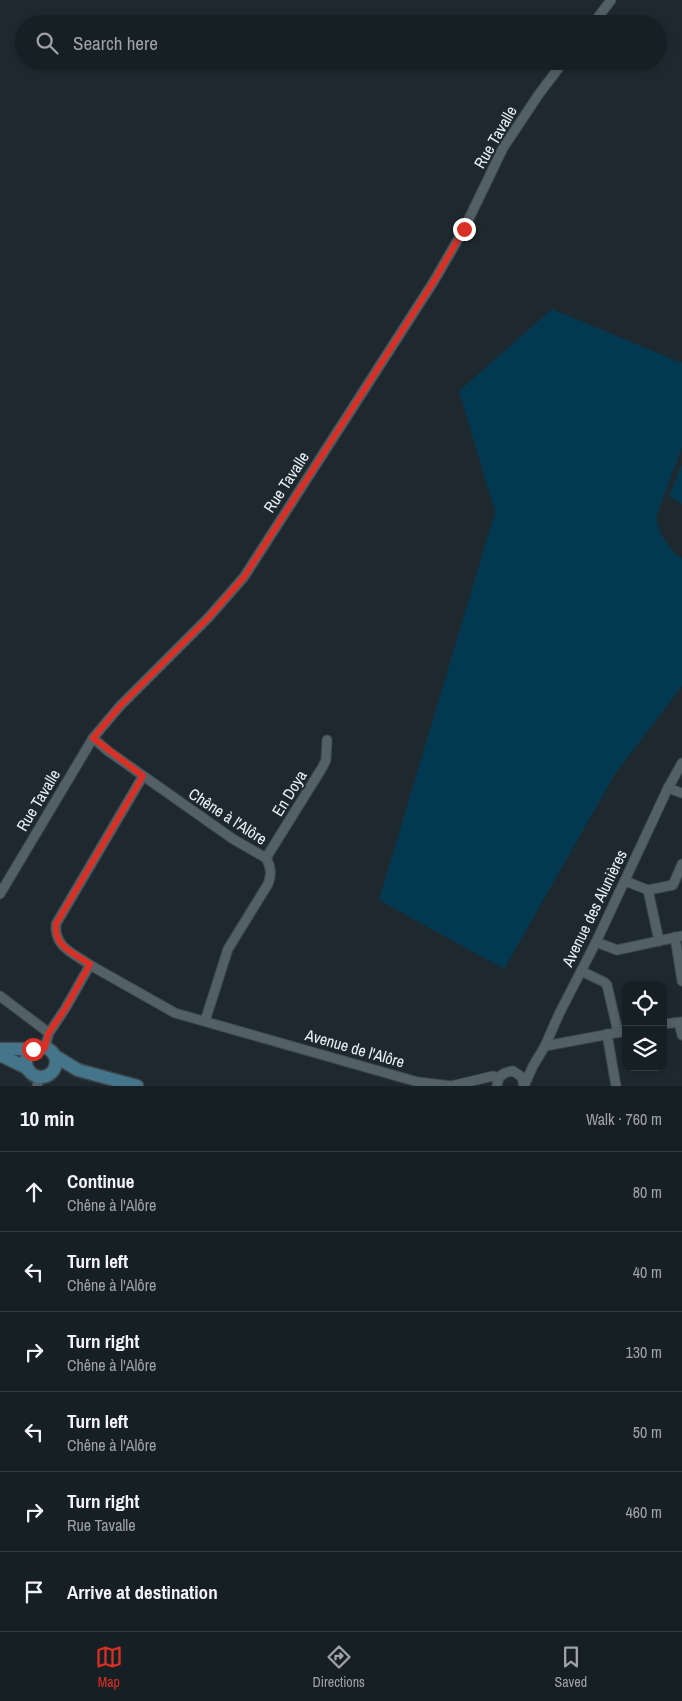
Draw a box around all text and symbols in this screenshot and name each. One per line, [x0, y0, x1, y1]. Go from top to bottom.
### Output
search box [15, 15, 667, 70]
icon: search [33, 29, 61, 57]
text: Search here [73, 30, 158, 56]
street label: Rue Tavalle [468, 102, 522, 172]
route end [453, 218, 476, 241]
street label: Rue Tavalle [258, 447, 314, 517]
street label: Rue Tavalle [11, 765, 65, 835]
street label: En Doya [266, 765, 312, 820]
street label: Chêne à l'Alôre [185, 782, 271, 850]
street label: Avenue des Alunières [556, 846, 632, 971]
map controls [622, 981, 667, 1071]
button: locate [622, 981, 667, 1026]
street label: Avenue de l'Alôre [302, 1023, 407, 1073]
button: layers [622, 1026, 667, 1071]
route start [22, 1038, 45, 1061]
text: 10 min [20, 1104, 75, 1133]
text: Walk · 760 m [586, 1108, 662, 1130]
text: Continue [67, 1168, 135, 1194]
icon: ahead [20, 1178, 48, 1206]
text: 80 m [633, 1181, 662, 1203]
text: Chêne à l'Alôre [67, 1194, 156, 1216]
text: Turn left [67, 1248, 128, 1274]
icon: left [20, 1258, 48, 1286]
text: 40 m [633, 1261, 662, 1283]
text: Chêne à l'Alôre [67, 1274, 156, 1296]
text: Turn right [67, 1328, 139, 1354]
icon: right [20, 1338, 48, 1366]
text: 130 m [626, 1341, 662, 1363]
text: Chêne à l'Alôre [67, 1354, 156, 1376]
text: Turn left [67, 1408, 128, 1434]
icon: left [20, 1418, 48, 1446]
text: 50 m [633, 1421, 662, 1443]
text: Chêne à l'Alôre [67, 1434, 156, 1456]
text: Turn right [67, 1488, 139, 1514]
icon: right [20, 1498, 48, 1526]
text: 460 m [626, 1501, 662, 1523]
text: Rue Tavalle [67, 1514, 136, 1536]
icon: arrive [20, 1578, 48, 1606]
text: Arrive at destination [67, 1579, 218, 1605]
tab: Map [95, 1643, 123, 1691]
tab: Directions [313, 1643, 365, 1691]
tab: Saved [555, 1643, 587, 1691]

